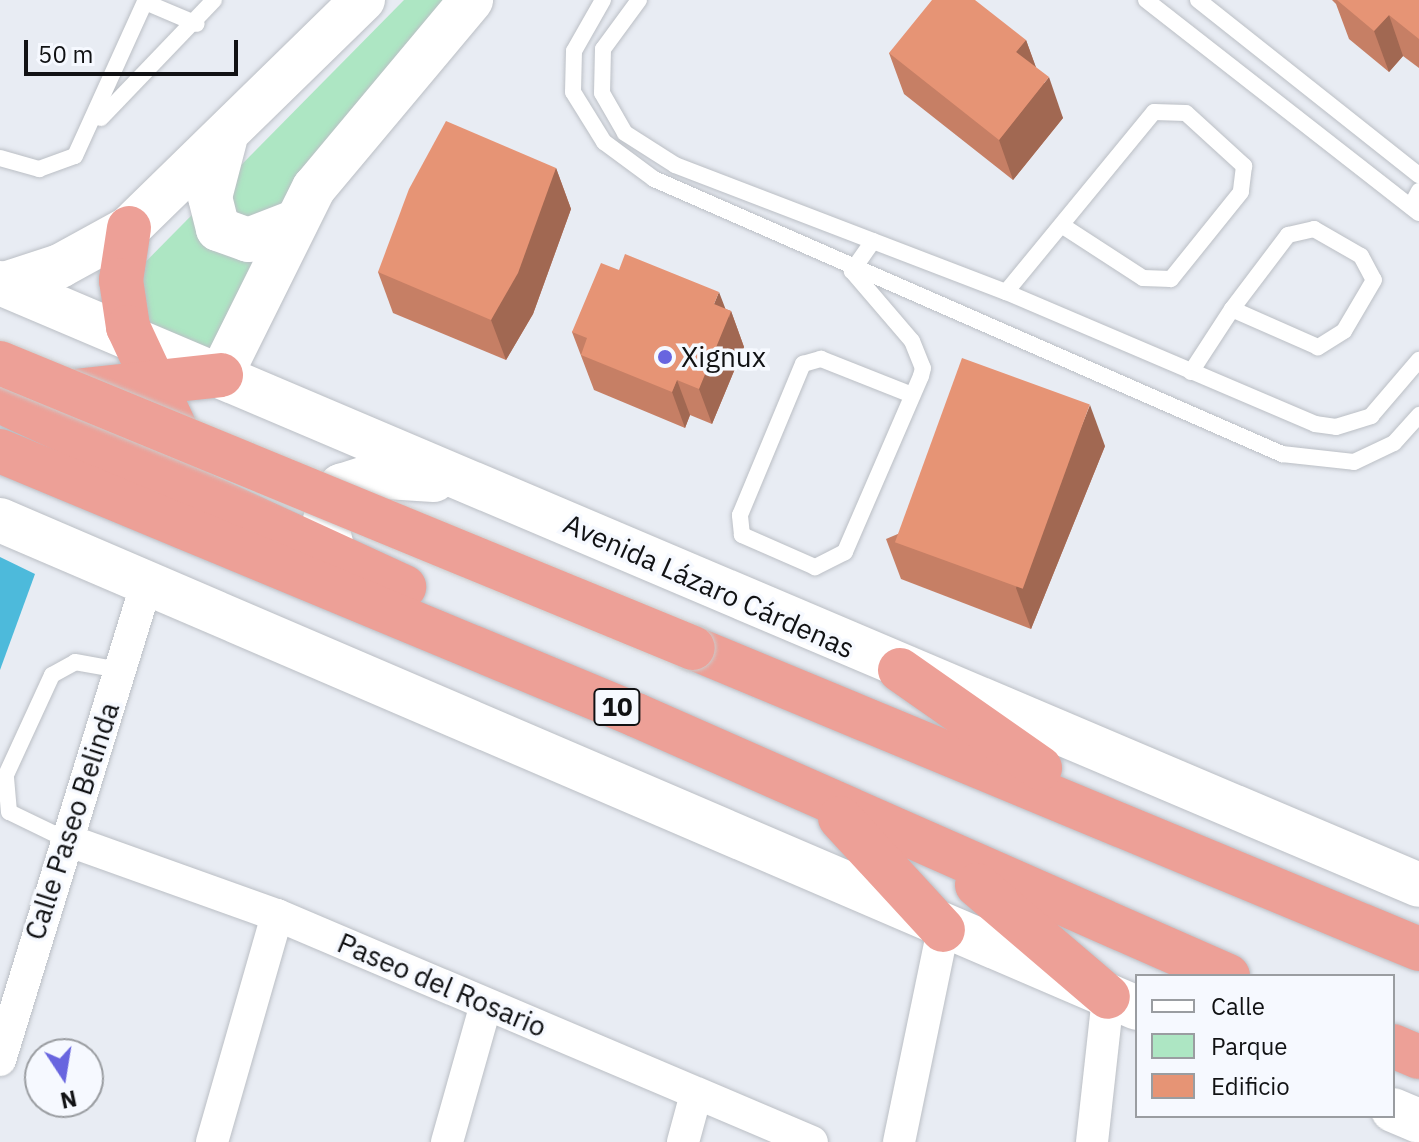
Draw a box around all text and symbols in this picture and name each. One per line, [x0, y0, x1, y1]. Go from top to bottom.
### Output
scale bar [28, 24, 242, 74]
text: 50 m [38, 38, 93, 70]
place label: Xignux [681, 340, 766, 374]
marker: Xignux [656, 348, 674, 366]
street label: Avenida Lázaro Cárdenas [558, 507, 860, 665]
road number: 10 [593, 685, 641, 729]
street label: Calle Paseo Belinda [18, 698, 126, 944]
street label: Paseo del Rosario [333, 926, 551, 1044]
legend [1135, 974, 1395, 1118]
text: Calle [1211, 990, 1265, 1022]
text: Parque [1211, 1030, 1288, 1062]
north arrow [24, 1038, 104, 1118]
text: Edificio [1211, 1070, 1290, 1102]
text: N [58, 1084, 79, 1116]

